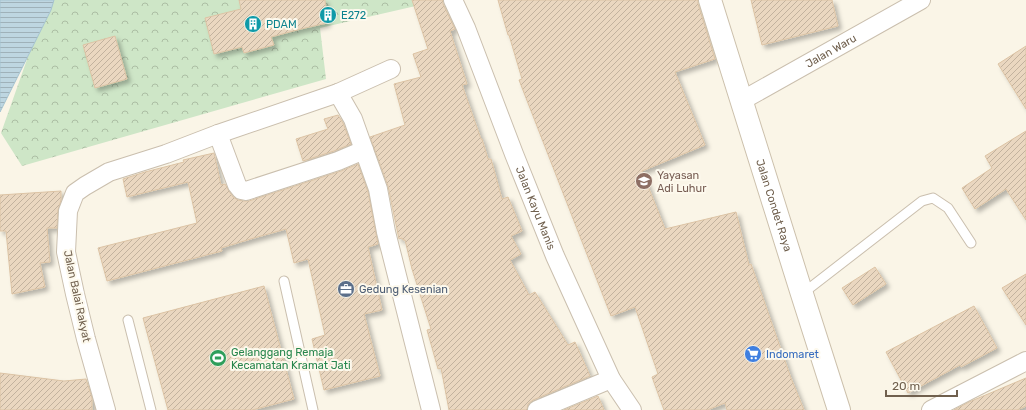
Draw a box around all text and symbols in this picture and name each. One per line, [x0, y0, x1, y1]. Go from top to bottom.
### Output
building icon: E272 [318, 5, 338, 25]
place label: E272 [341, 9, 366, 22]
building icon: PDAM [243, 14, 263, 34]
place label: PDAM [266, 18, 297, 31]
street label: Jalan Waru [803, 31, 859, 70]
street label: Jalan Condet Raya [754, 157, 795, 253]
street label: Jalan Kayu Manis [513, 164, 558, 252]
place label: Yayasan Adi Luhur [657, 169, 707, 195]
school or university icon: Yayasan Adi Luhur [634, 171, 654, 191]
street label: Jalan Balai Rakyat [61, 249, 93, 344]
office icon: Gedung Kesenian [336, 279, 356, 299]
place label: Gedung Kesenian [359, 283, 448, 296]
supermarket icon: Indomaret [743, 344, 763, 364]
place label: Gelanggang Remaja Kecamatan Kramat Jati [231, 346, 351, 372]
sports icon: Gelanggang Remaja Kecamatan Kramat Jati [208, 348, 228, 368]
place label: Indomaret [766, 348, 820, 361]
scale bar [886, 372, 957, 398]
text: 20 m [892, 379, 920, 393]

